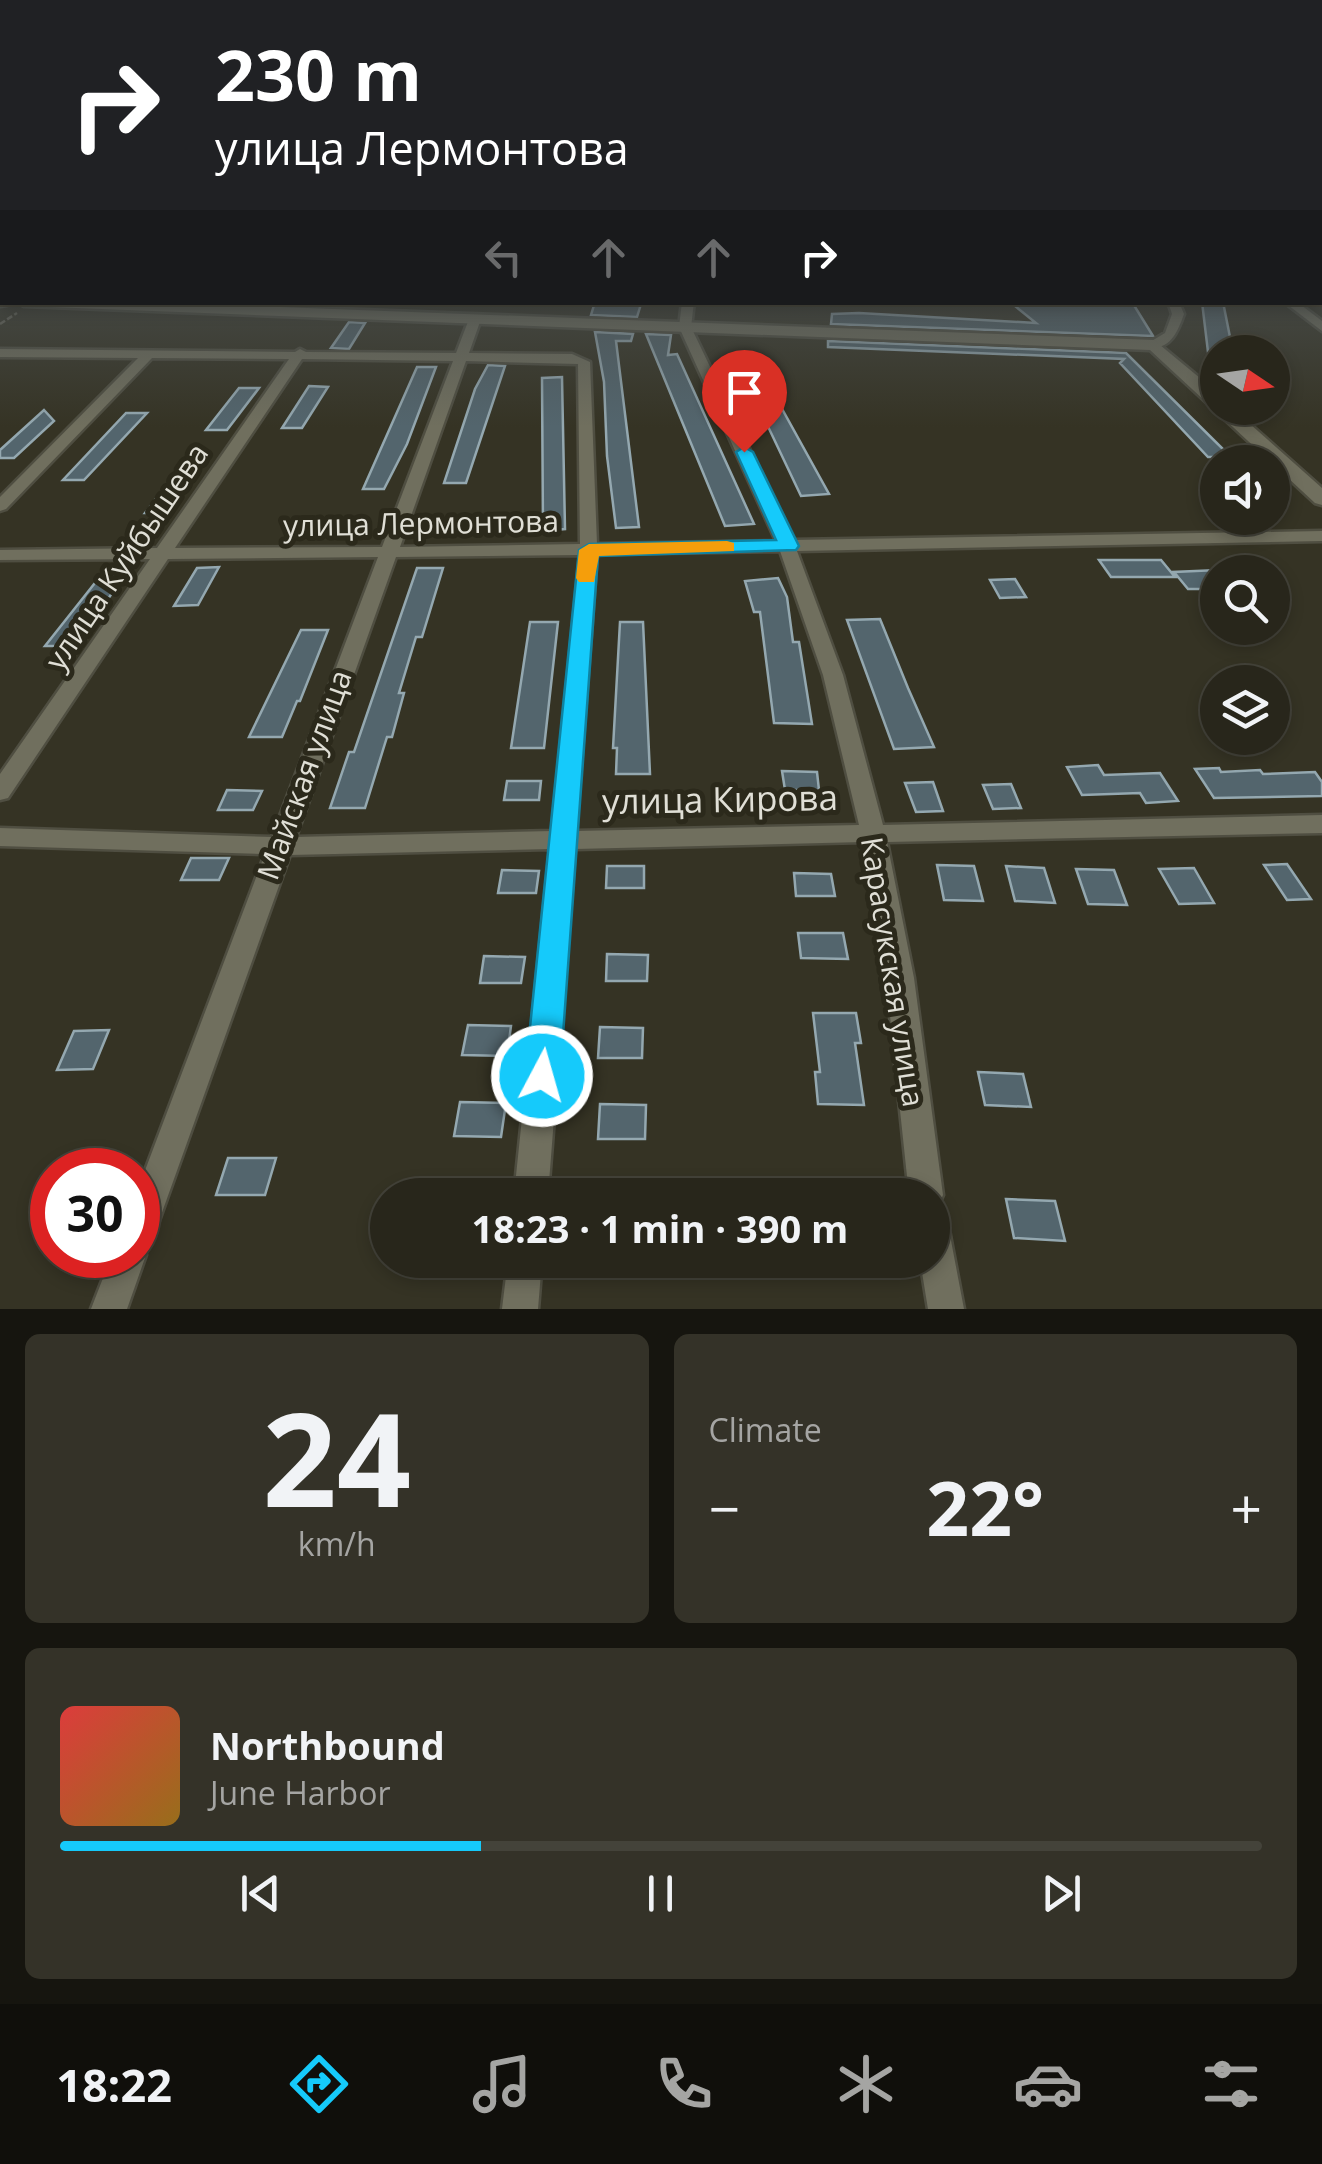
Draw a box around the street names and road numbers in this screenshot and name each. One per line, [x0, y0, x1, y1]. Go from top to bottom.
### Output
street label: улица Куйбышева [35, 435, 217, 678]
street label: улица Лермонтова [283, 500, 559, 545]
street label: Майская улица [247, 664, 361, 885]
street label: улица Кирова [602, 773, 838, 824]
street label: Карасукская улица [852, 834, 935, 1110]

